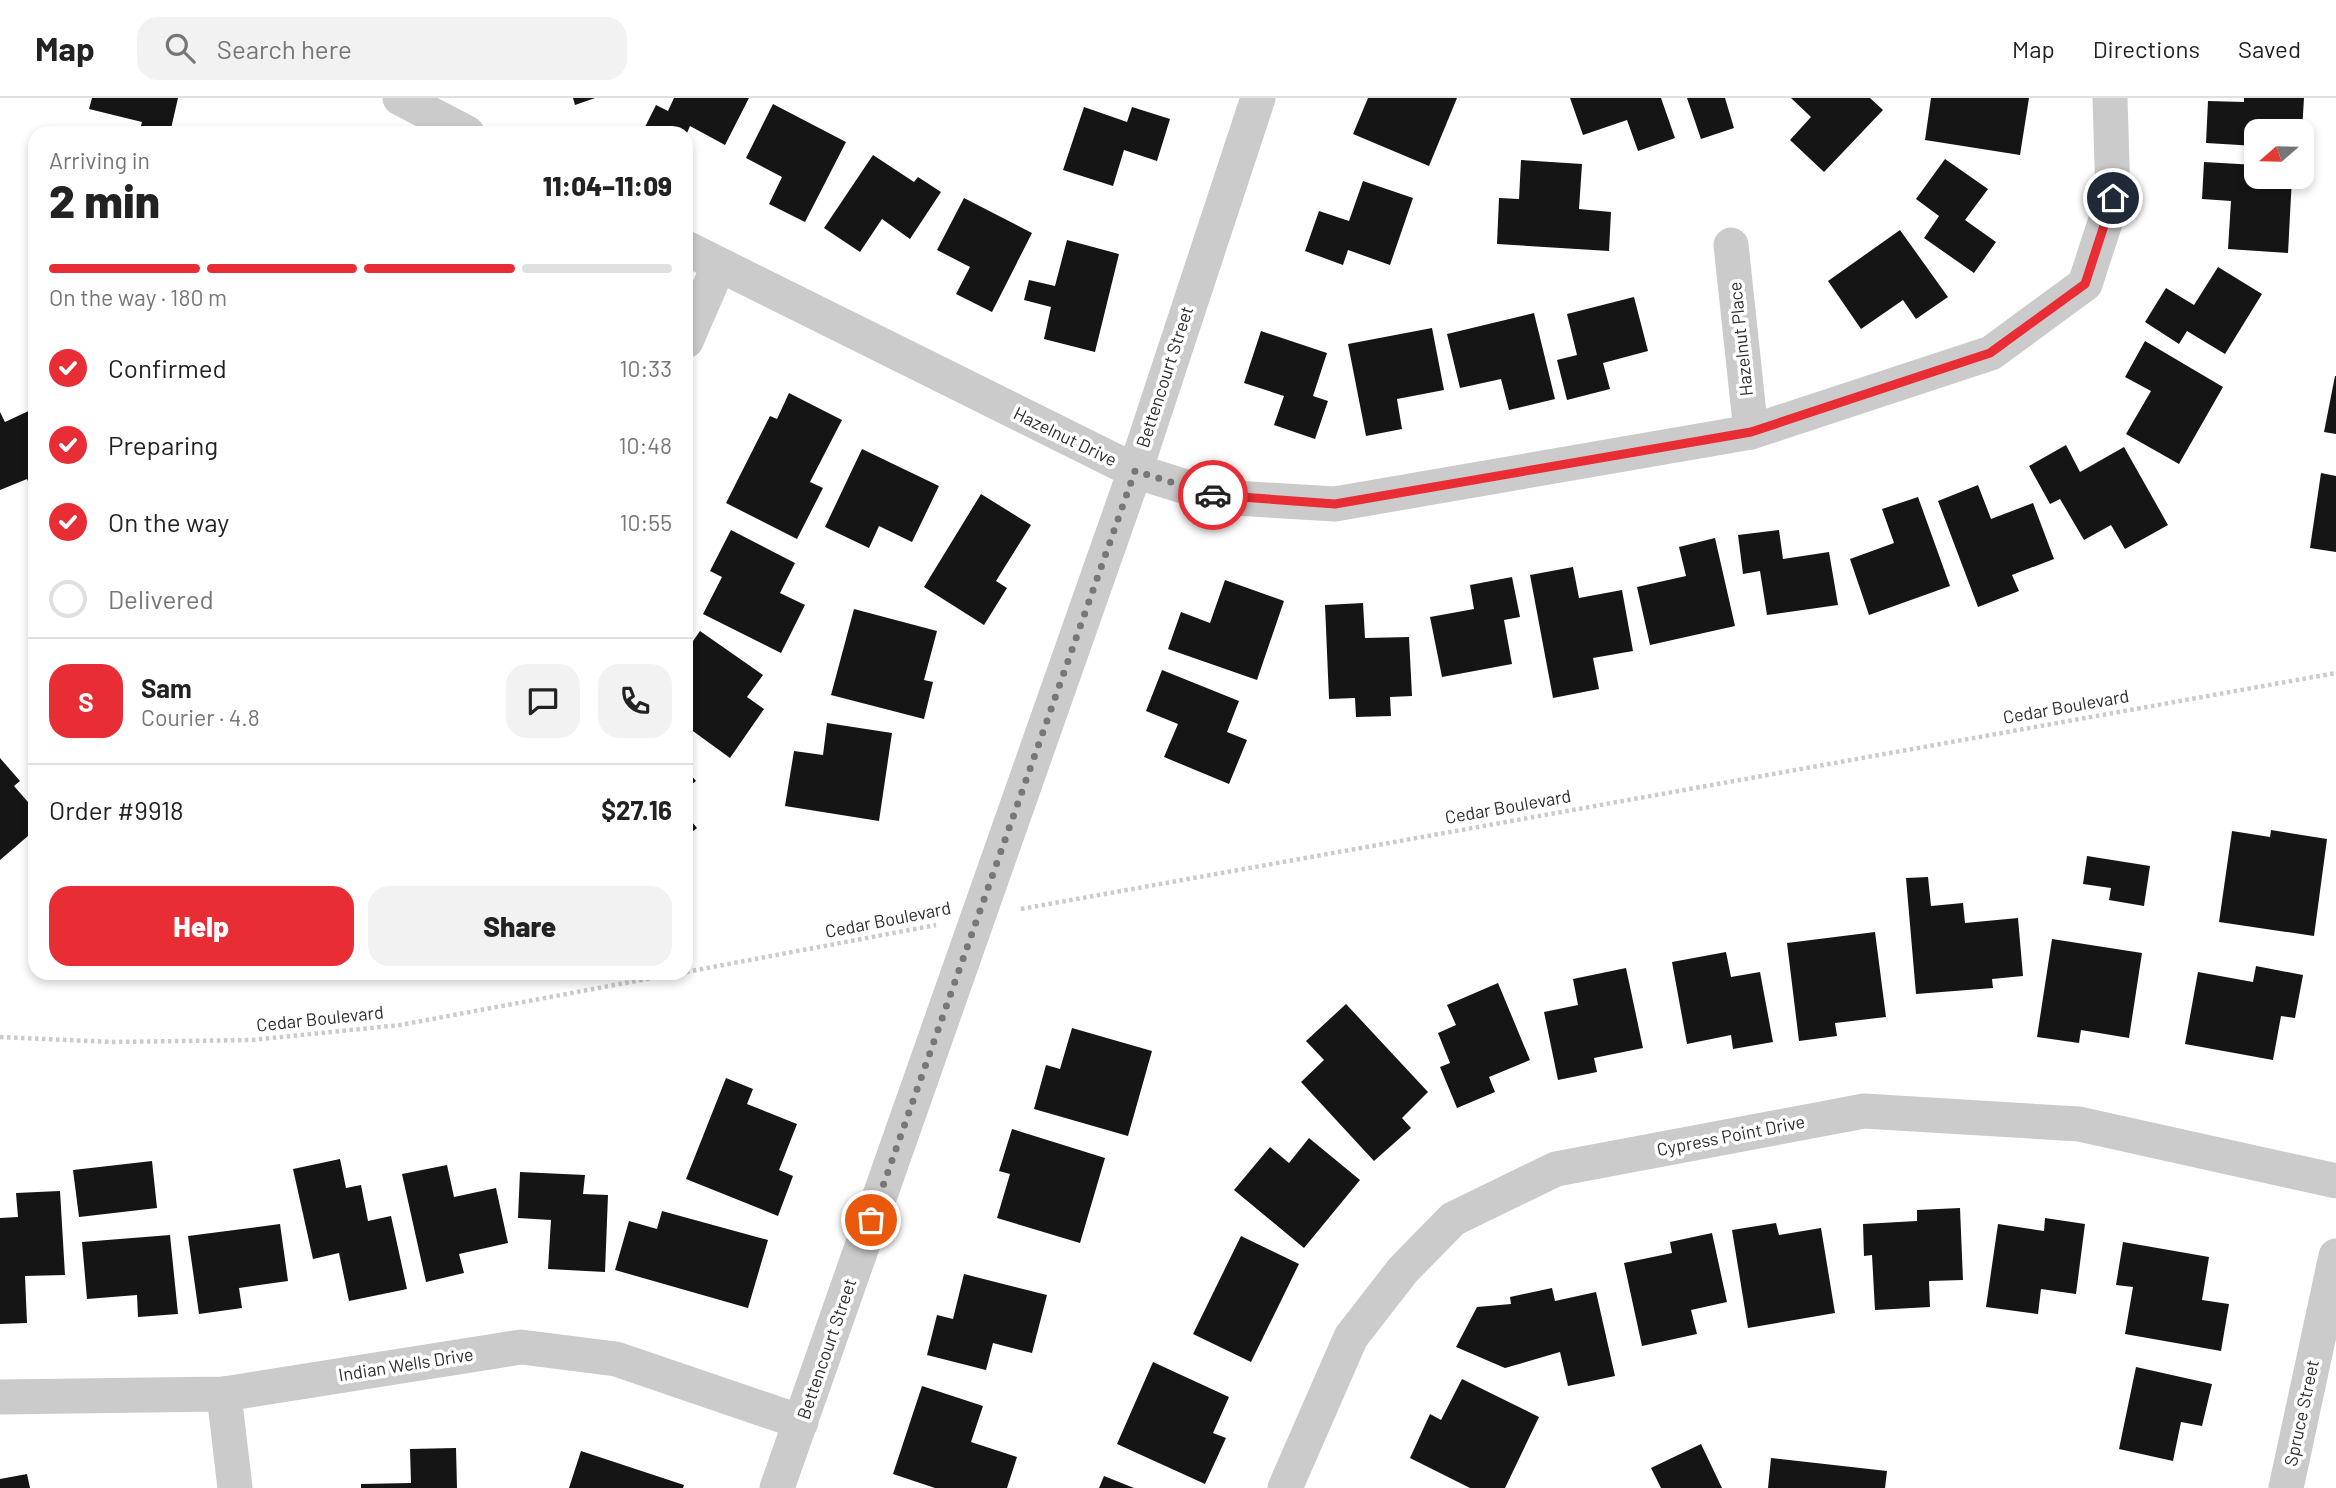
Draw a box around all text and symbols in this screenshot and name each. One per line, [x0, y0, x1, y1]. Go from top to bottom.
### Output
search box [137, 17, 627, 80]
text: Map [35, 28, 95, 68]
icon: search [161, 29, 199, 67]
text: Search here [217, 33, 352, 64]
text: Map [2012, 34, 2055, 63]
text: Directions [2093, 34, 2200, 63]
text: Saved [2238, 34, 2301, 63]
north arrow [2244, 119, 2314, 189]
map controls [2244, 119, 2314, 189]
text: Arriving in [49, 146, 150, 174]
pin [2083, 168, 2143, 228]
text: 11:04–11:09 [543, 170, 672, 201]
text: 2 min [49, 172, 160, 227]
icon: home [2094, 179, 2132, 217]
street label: Hazelnut Place [1723, 281, 1757, 397]
text: On the way · 180 m [49, 283, 227, 311]
street label: Bettencourt Street [1131, 303, 1197, 450]
icon: check [49, 349, 87, 387]
text: Confirmed [108, 352, 227, 383]
text: 10:33 [619, 354, 672, 382]
street label: Hazelnut Drive [1010, 402, 1121, 471]
icon: check [49, 426, 87, 464]
text: Preparing [108, 429, 218, 460]
text: 10:48 [619, 431, 672, 459]
courier [1178, 460, 1248, 530]
icon: car [1194, 476, 1232, 514]
icon: check [49, 503, 87, 541]
text: On the way [108, 506, 229, 537]
text: 10:55 [620, 508, 672, 536]
text: Delivered [108, 583, 214, 614]
button: chat [506, 664, 580, 738]
button: phone [598, 664, 672, 738]
text: Sam [141, 672, 192, 703]
street label: Cedar Boulevard [2001, 684, 2131, 728]
text: S [78, 686, 94, 717]
text: Courier · 4.8 [141, 703, 260, 731]
street label: Cedar Boulevard [1443, 784, 1573, 828]
text: Order #9918 [49, 794, 184, 825]
text: $27.16 [601, 794, 672, 825]
button: Help [49, 886, 354, 966]
button: Share [368, 886, 672, 966]
street label: Cedar Boulevard [823, 896, 953, 942]
street label: Cedar Boulevard [255, 1000, 385, 1036]
street label: Cypress Point Drive [1655, 1110, 1807, 1160]
pin [841, 1190, 901, 1250]
icon: bag [852, 1201, 890, 1239]
street label: Bettencourt Street [792, 1275, 860, 1422]
street label: Indian Wells Drive [337, 1342, 475, 1386]
street label: Spruce Street [2279, 1358, 2323, 1468]

